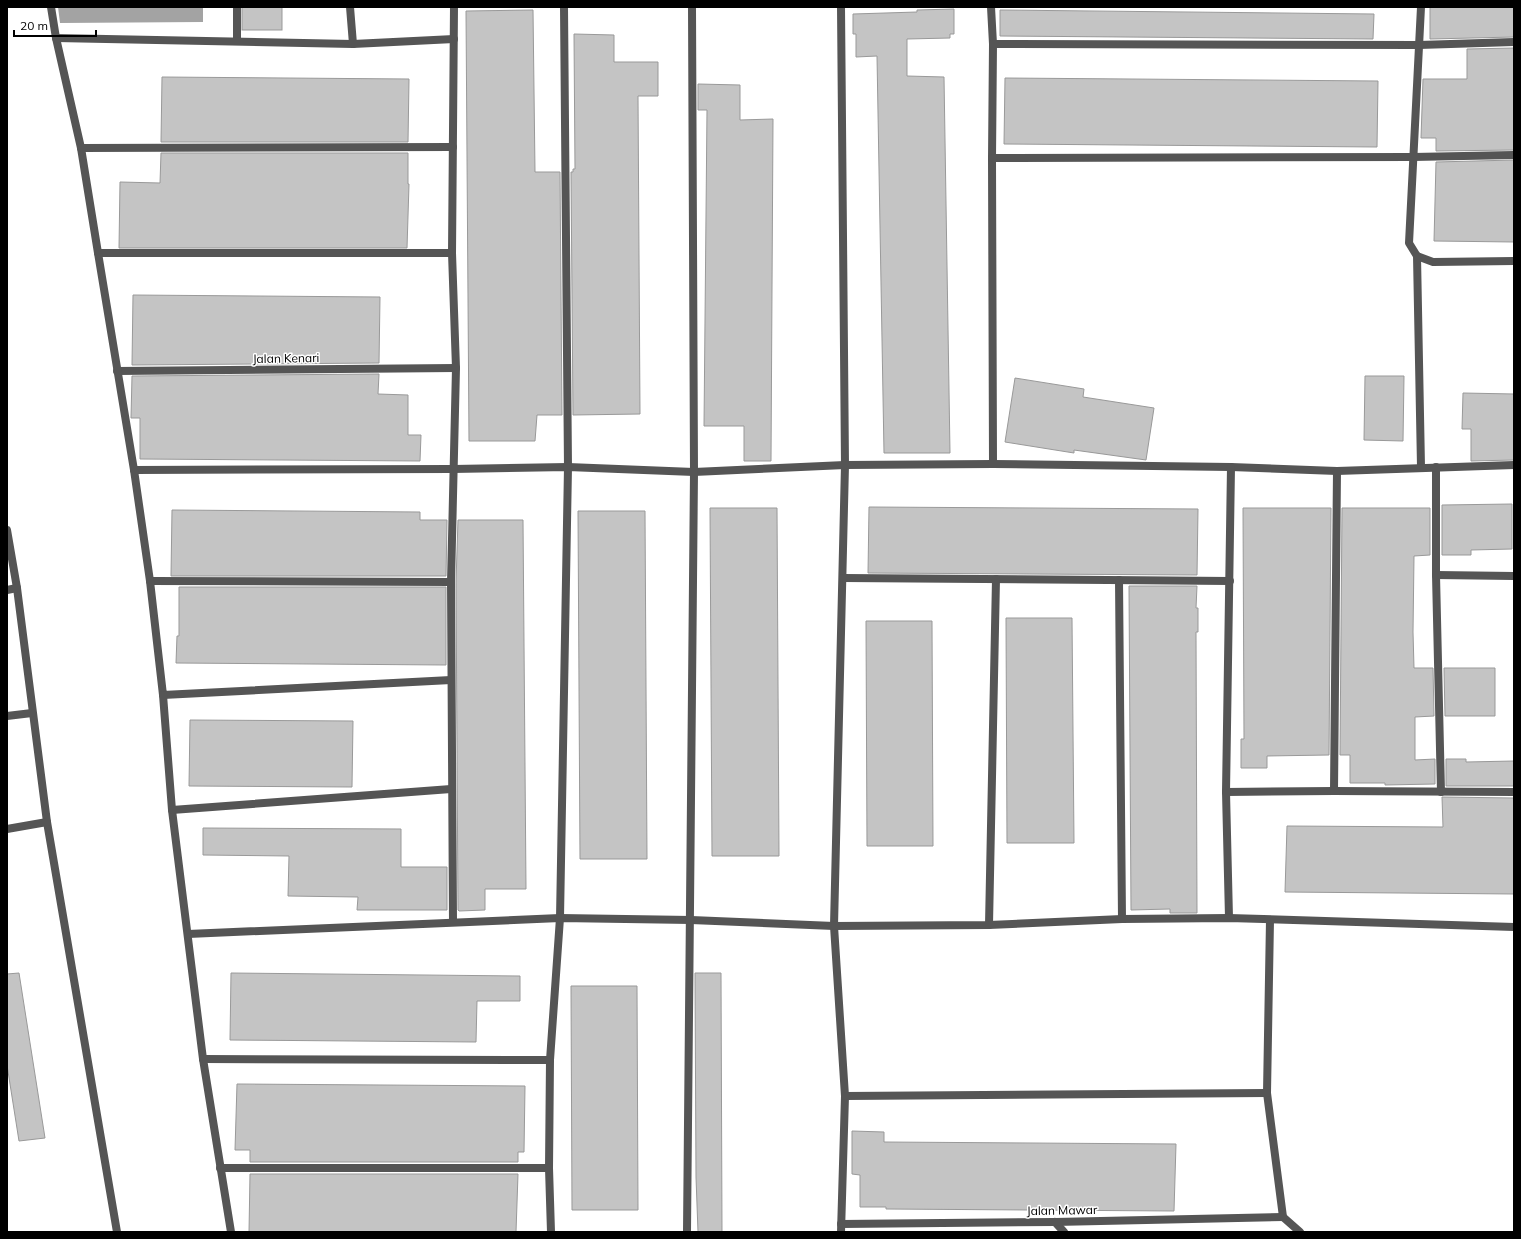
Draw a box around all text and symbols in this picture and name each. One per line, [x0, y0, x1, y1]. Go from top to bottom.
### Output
scale bar [14, 12, 96, 38]
text: 20 m [20, 18, 48, 33]
street label: Jalan Kenari [252, 350, 320, 366]
street label: Jalan Mawar [1027, 1202, 1098, 1218]

